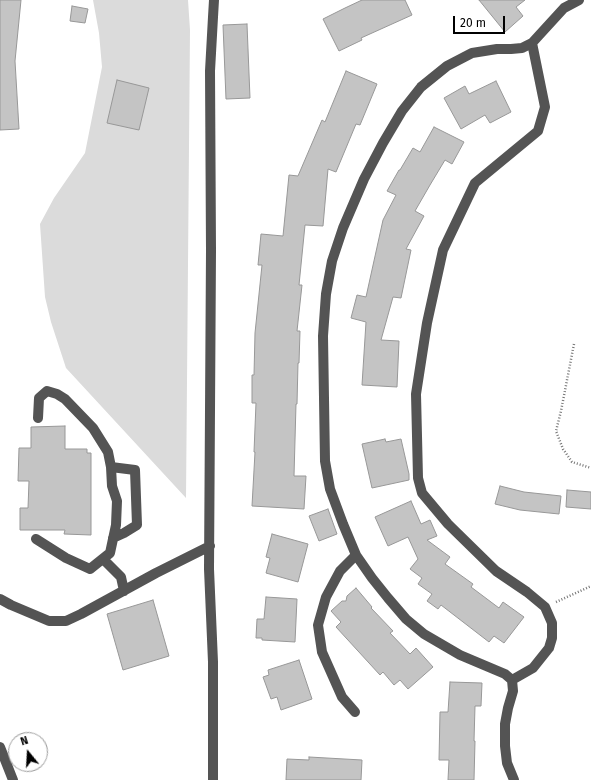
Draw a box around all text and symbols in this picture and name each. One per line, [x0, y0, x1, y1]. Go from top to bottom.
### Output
scale bar [455, 8, 507, 34]
text: 20 m [460, 16, 486, 30]
north arrow [8, 732, 48, 772]
text: N [19, 734, 30, 748]

